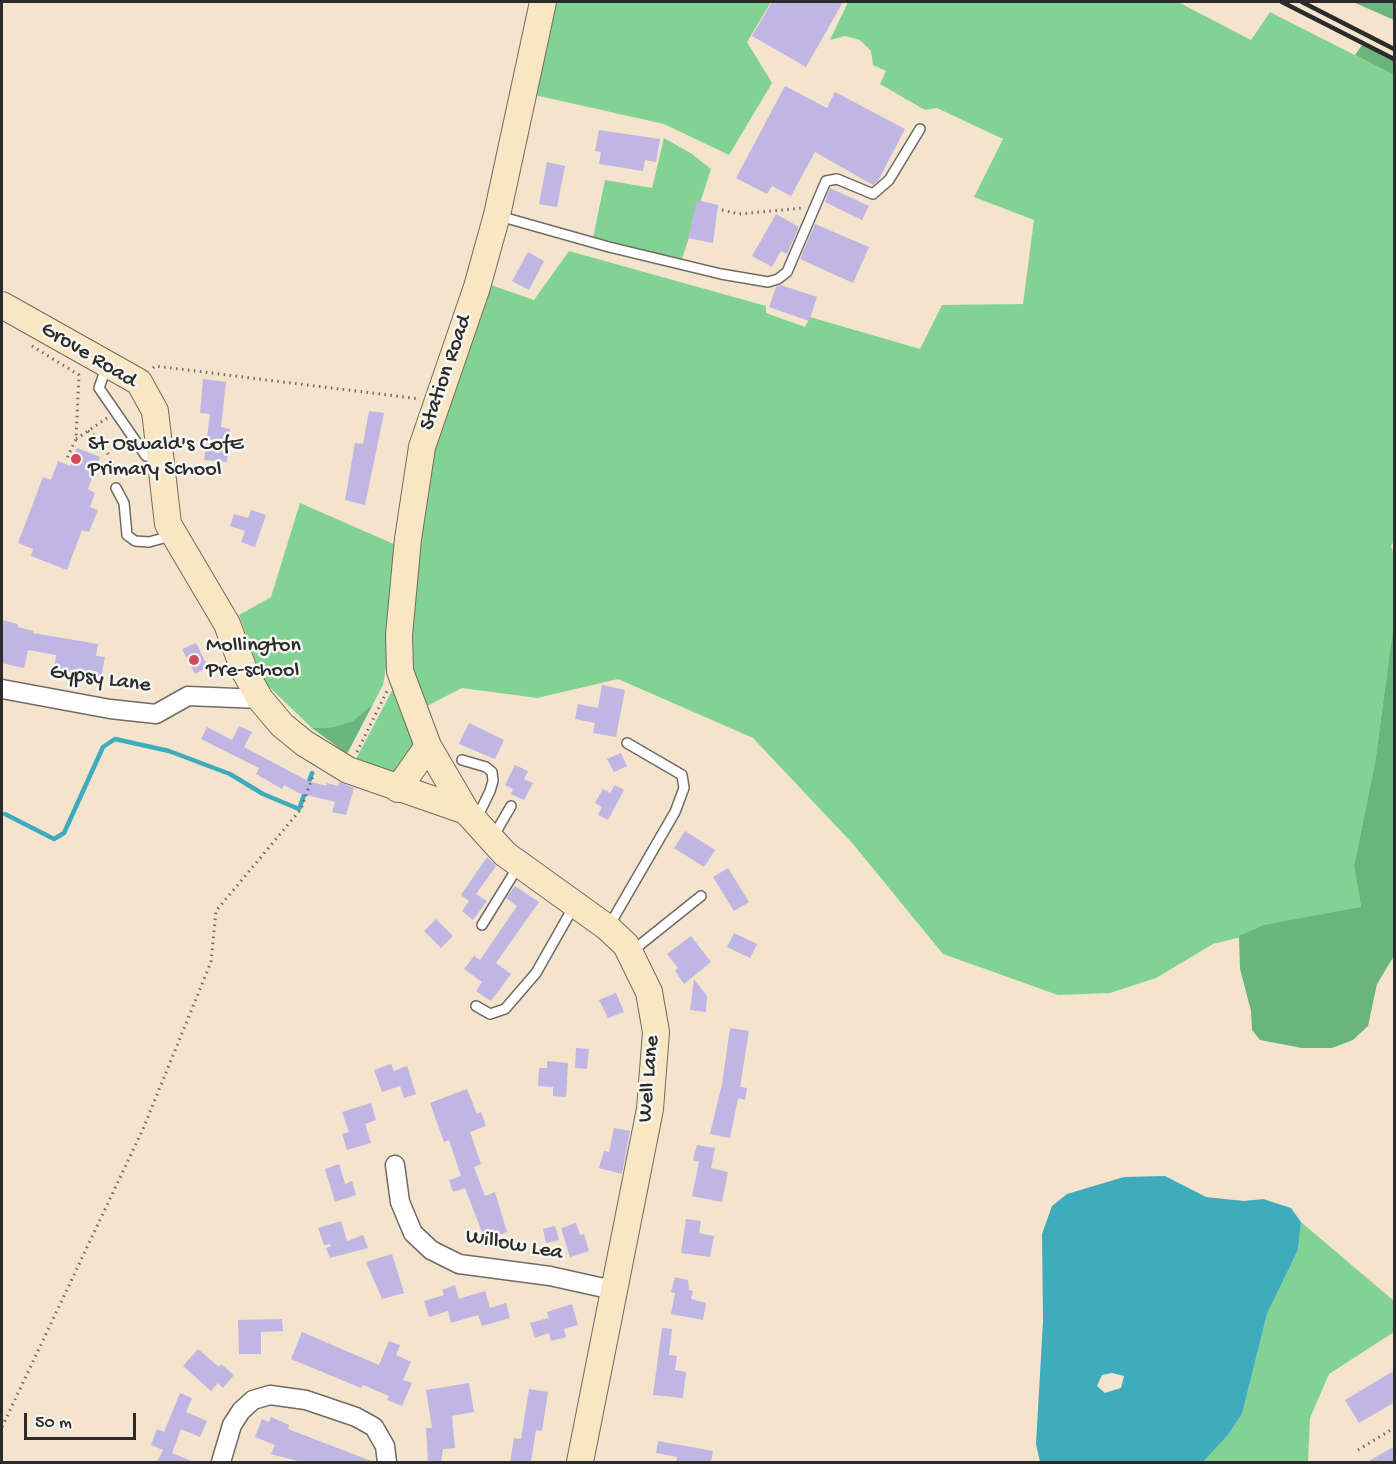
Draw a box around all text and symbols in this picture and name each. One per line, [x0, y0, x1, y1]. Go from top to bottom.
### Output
street label: Station Road [415, 312, 479, 434]
street label: Grove Road [35, 317, 141, 395]
place label: St Oswald's CofE Primary School [88, 433, 243, 484]
marker: St Oswald's CofE Primary School [69, 452, 83, 466]
place label: Mollington Pre-school [206, 634, 301, 686]
marker: Mollington Pre-school [187, 653, 201, 667]
street label: Gypsy Lane [48, 660, 152, 700]
street label: Well Lane [633, 1034, 667, 1124]
street label: Willow Lea [463, 1224, 565, 1268]
scale bar [27, 1401, 140, 1439]
text: 50 m [35, 1413, 72, 1434]

